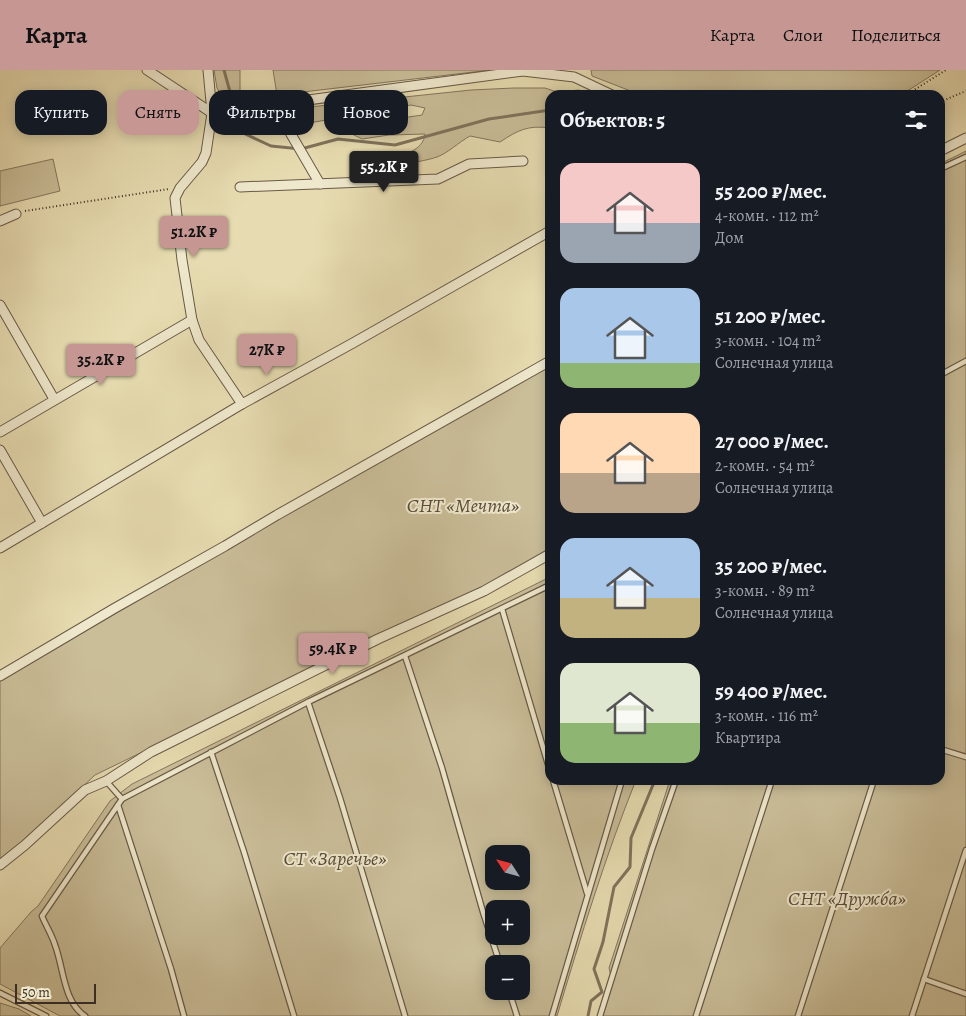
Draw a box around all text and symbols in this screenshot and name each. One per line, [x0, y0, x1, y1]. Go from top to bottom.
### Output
text: Карта [25, 19, 87, 51]
text: Карта [710, 23, 755, 47]
text: Слои [783, 23, 823, 47]
text: Поделиться [851, 23, 941, 47]
chip: Купить [15, 90, 107, 135]
chip: Снять [117, 90, 199, 135]
chip: Фильтры [209, 90, 314, 135]
chip: Новое [324, 90, 408, 135]
text: Объектов: 5 [560, 106, 665, 134]
icon: filters [902, 106, 930, 134]
pin: 55.2K ₽ [338, 150, 430, 193]
text: 55.2K ₽ [360, 156, 408, 178]
text: 55 200 ₽/мес. [715, 177, 827, 205]
icon: home [600, 183, 660, 243]
text: 4-комн. · 112 m² [715, 205, 819, 227]
pin: 51.2K ₽ [148, 216, 240, 258]
text: 51.2K ₽ [171, 221, 217, 243]
text: Дом [715, 227, 744, 249]
text: 51 200 ₽/мес. [715, 302, 826, 330]
icon: home [600, 308, 660, 368]
text: 3-комн. · 104 m² [715, 330, 821, 352]
pin: 27K ₽ [232, 334, 302, 376]
text: 27K ₽ [249, 339, 285, 361]
pin: 35.2K ₽ [55, 344, 147, 386]
text: 35.2K ₽ [77, 349, 125, 371]
text: Солнечная улица [715, 352, 833, 374]
text: 27 000 ₽/мес. [715, 427, 829, 455]
icon: home [600, 433, 660, 493]
text: 2-комн. · 54 m² [715, 455, 815, 477]
text: Солнечная улица [715, 477, 833, 499]
park label: СНТ «Мечта» [407, 492, 519, 519]
text: 35 200 ₽/мес. [715, 552, 827, 580]
icon: home [600, 558, 660, 618]
text: 3-комн. · 89 m² [715, 580, 815, 602]
text: Солнечная улица [715, 602, 833, 624]
pin: 59.4K ₽ [287, 632, 379, 675]
text: 59.4K ₽ [309, 638, 357, 660]
text: 59 400 ₽/мес. [715, 677, 828, 705]
icon: home [600, 683, 660, 743]
text: 3-комн. · 116 m² [715, 705, 818, 727]
text: Квартира [715, 727, 781, 749]
park label: СТ «Заречье» [283, 845, 387, 872]
north arrow [485, 845, 530, 890]
map controls [485, 845, 530, 1000]
park label: СНТ «Дружба» [788, 885, 906, 912]
button: + [485, 900, 530, 945]
button: − [485, 955, 530, 1000]
scale bar [15, 981, 96, 1004]
text: 50 m [22, 983, 50, 1002]

